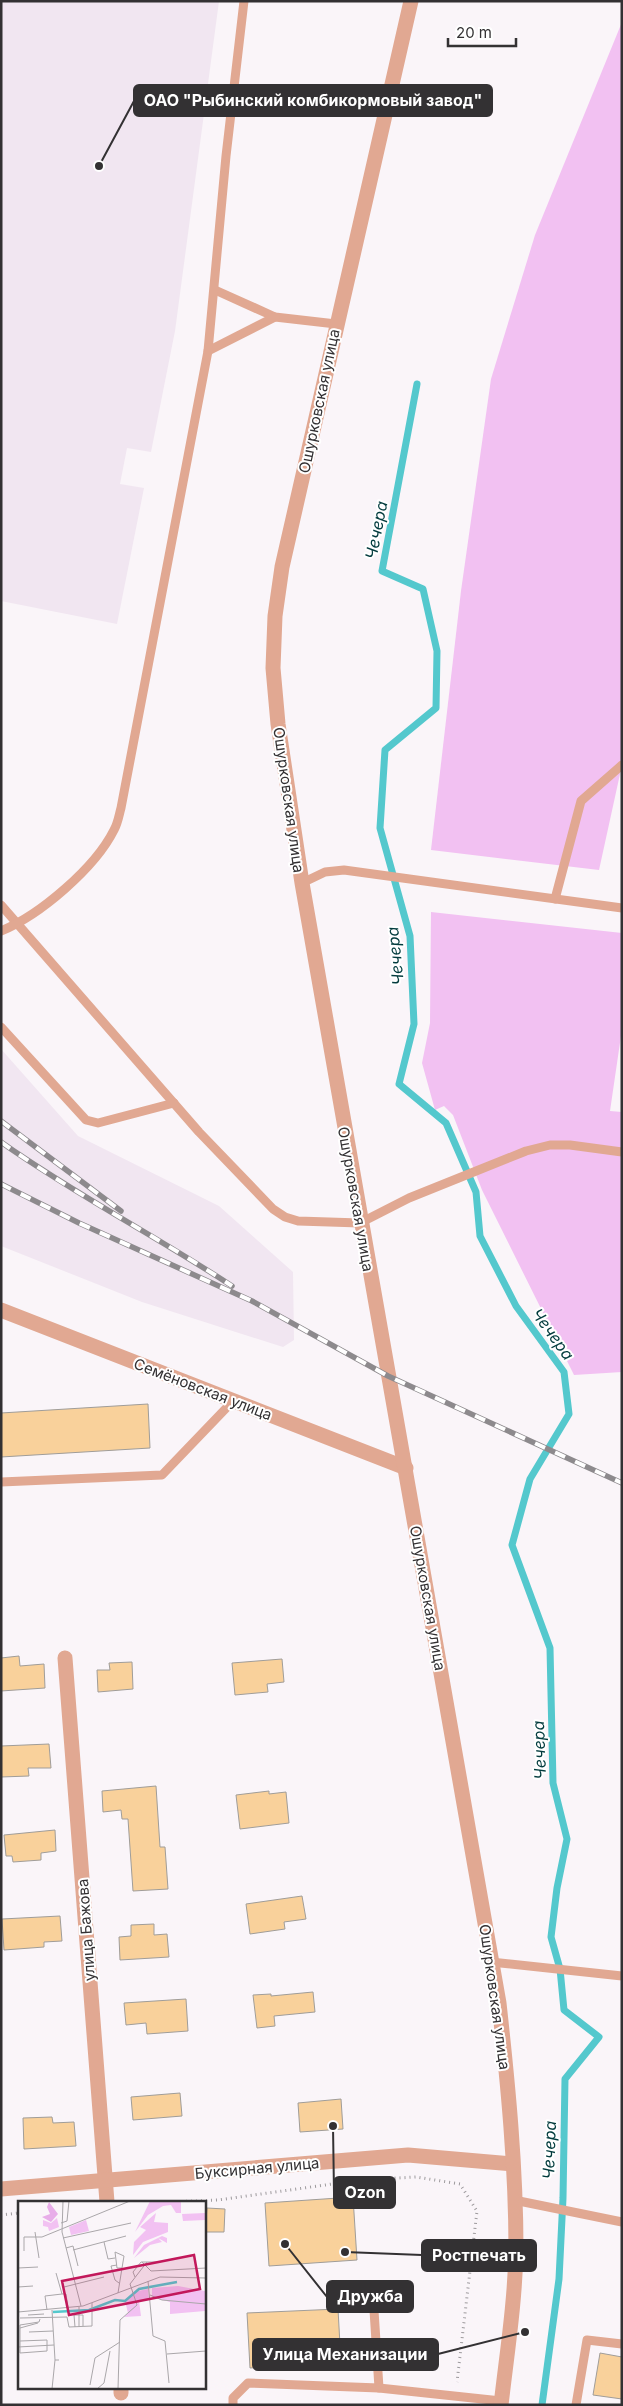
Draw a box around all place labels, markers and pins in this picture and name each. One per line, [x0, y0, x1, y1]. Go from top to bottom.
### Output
callout: ОАО "Рыбинский комбикормовый завод" [134, 85, 492, 116]
callout: Ozon [334, 2177, 395, 2208]
callout: Ростпечать [422, 2240, 536, 2271]
callout: Дружба [327, 2281, 413, 2312]
callout: Улица Механизации [253, 2339, 438, 2370]

